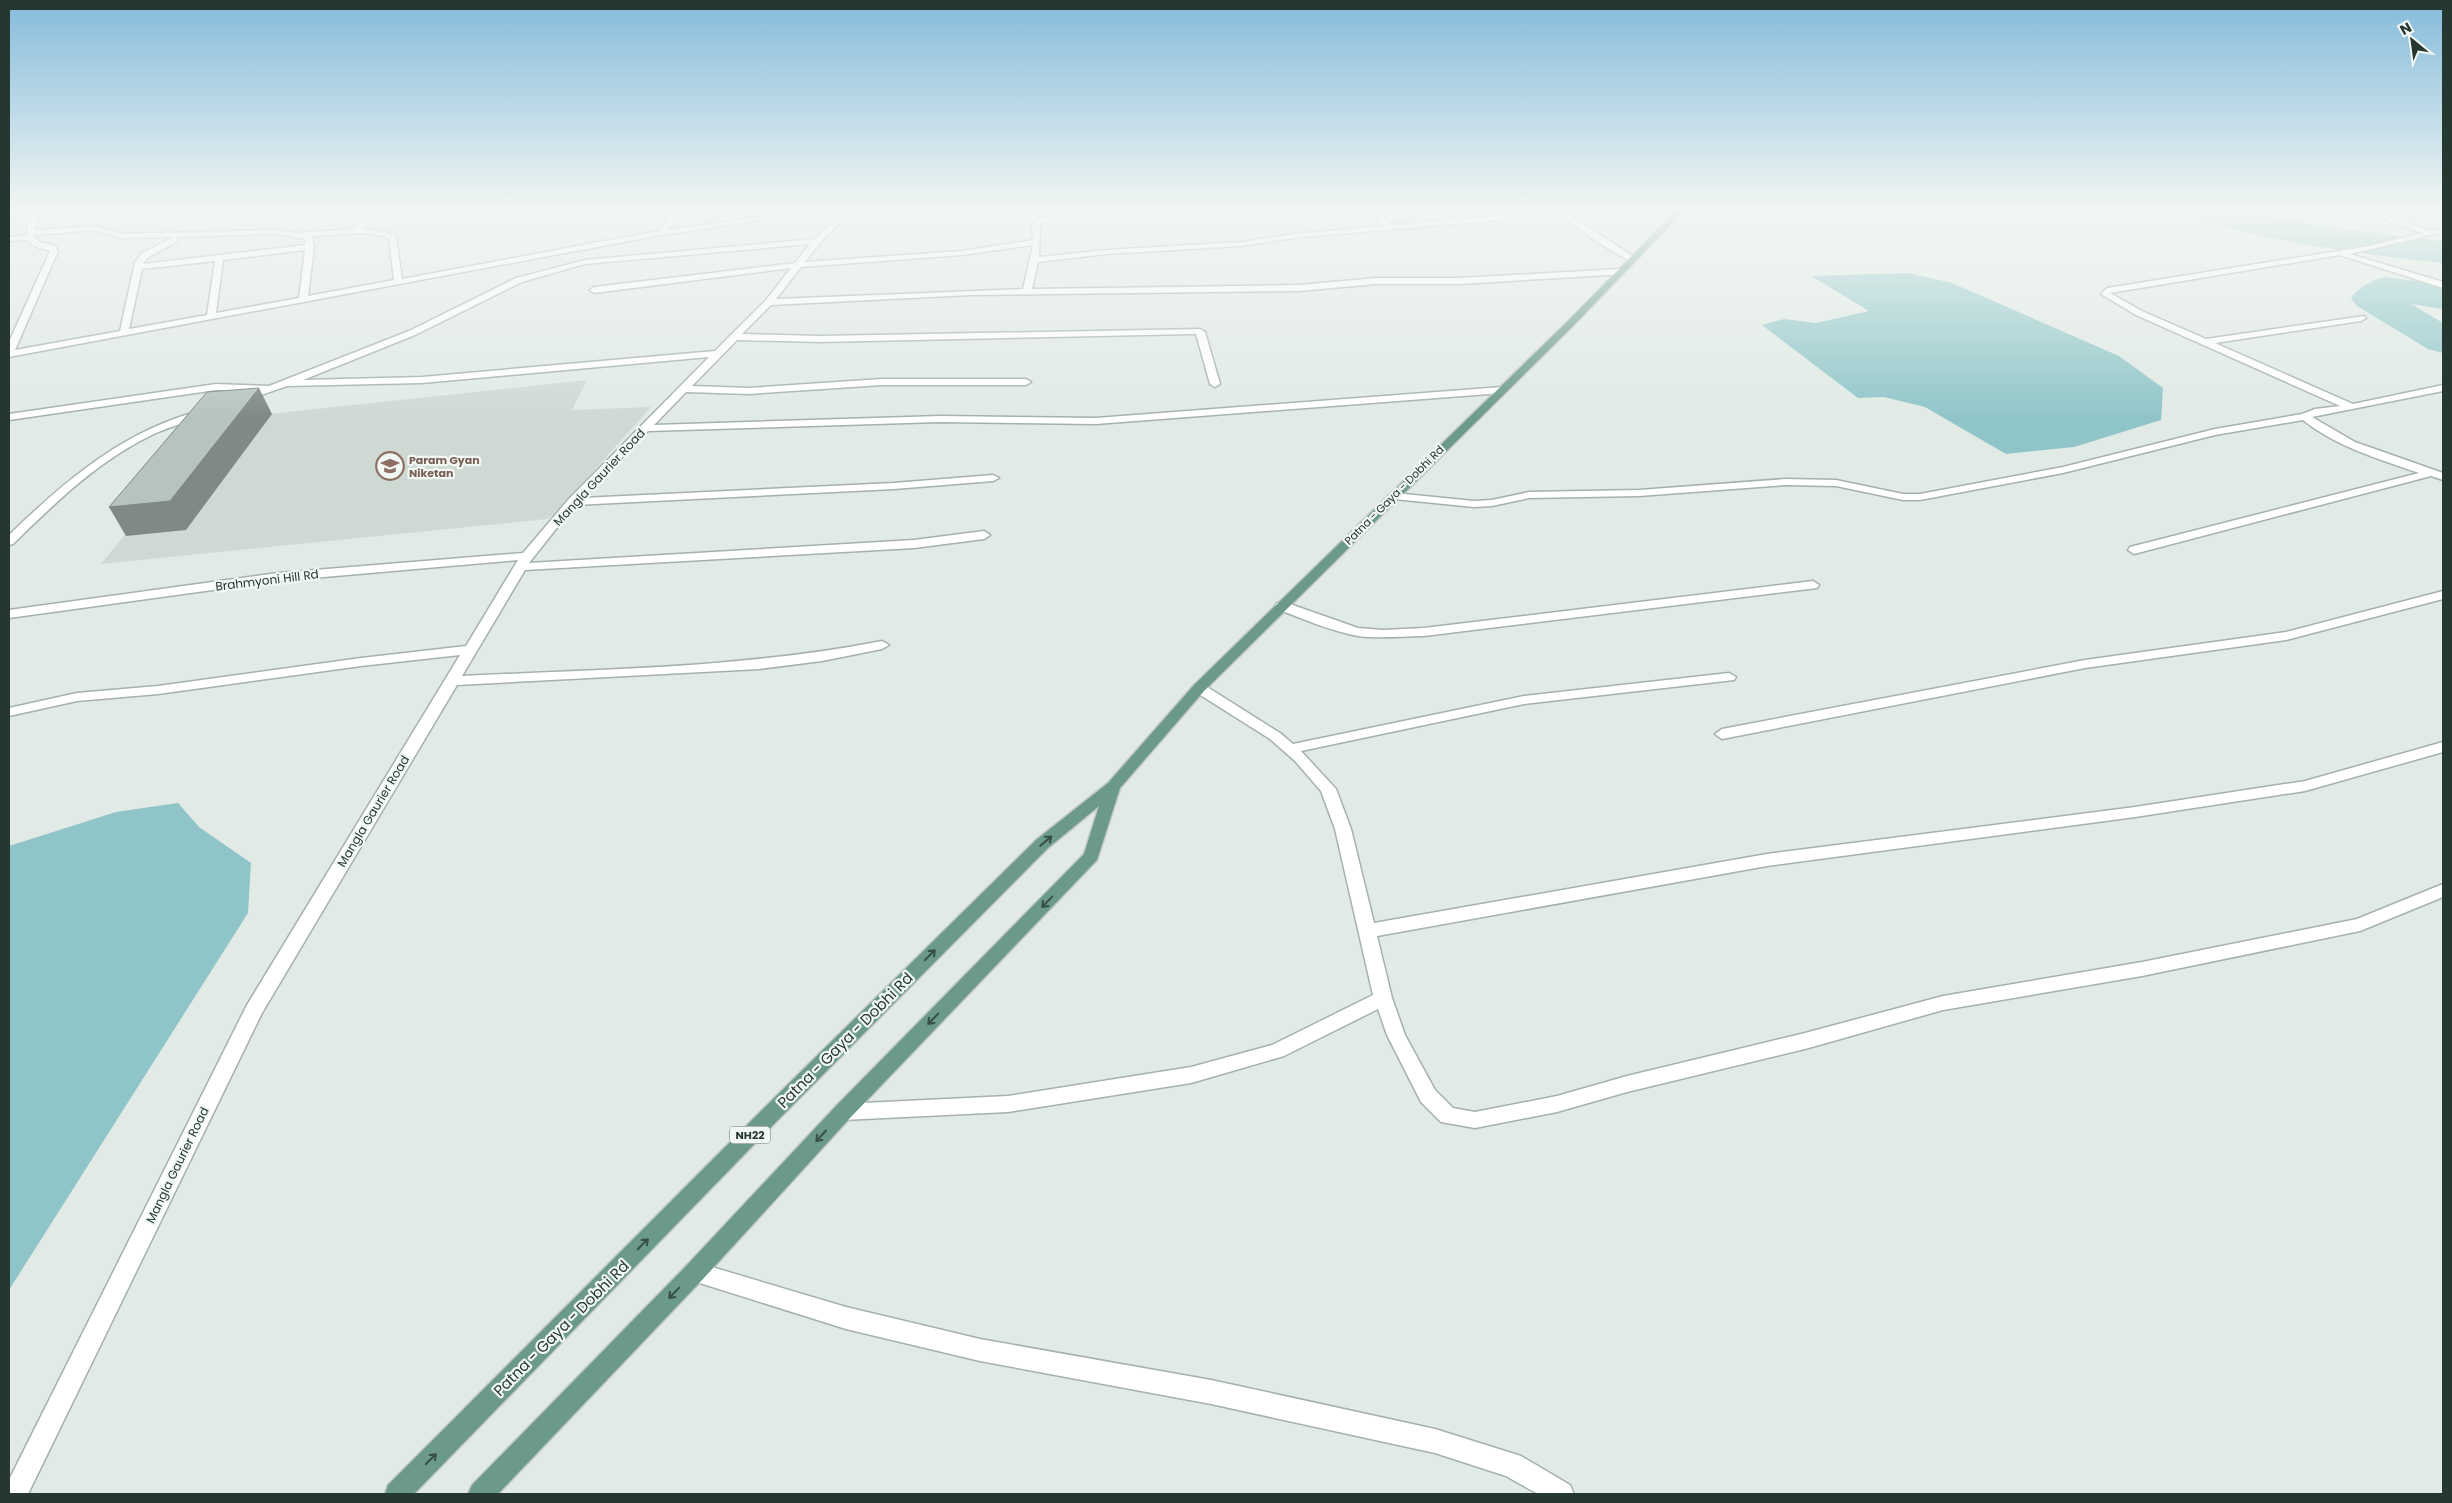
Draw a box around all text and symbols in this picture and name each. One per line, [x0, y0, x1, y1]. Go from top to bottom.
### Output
north arrow [2387, 15, 2437, 65]
text: N [2396, 17, 2415, 40]
street label: Mangla Gaurier Road [549, 425, 649, 529]
street label: Patna - Gaya - Dobhi Rd [1341, 442, 1447, 548]
school or university icon: Param Gyan Niketan [375, 451, 405, 481]
place label: Param Gyan Niketan [409, 452, 480, 481]
street label: Brahmyoni Hill Rd [214, 565, 320, 595]
street label: Mangla Gaurier Road [333, 752, 413, 870]
one-way arrow [1039, 835, 1052, 846]
one-way arrow [1041, 896, 1053, 908]
one-way arrow [924, 949, 937, 961]
street label: Patna - Gaya - Dobhi Rd [773, 968, 917, 1112]
one-way arrow [928, 1012, 940, 1024]
street label: Mangla Gaurier Road [141, 1104, 213, 1226]
road number: NH22 [730, 1126, 770, 1144]
one-way arrow [815, 1129, 827, 1142]
one-way arrow [637, 1238, 649, 1250]
street label: Patna - Gaya - Dobhi Rd [489, 1256, 633, 1400]
one-way arrow [668, 1287, 681, 1299]
one-way arrow [425, 1453, 437, 1466]

